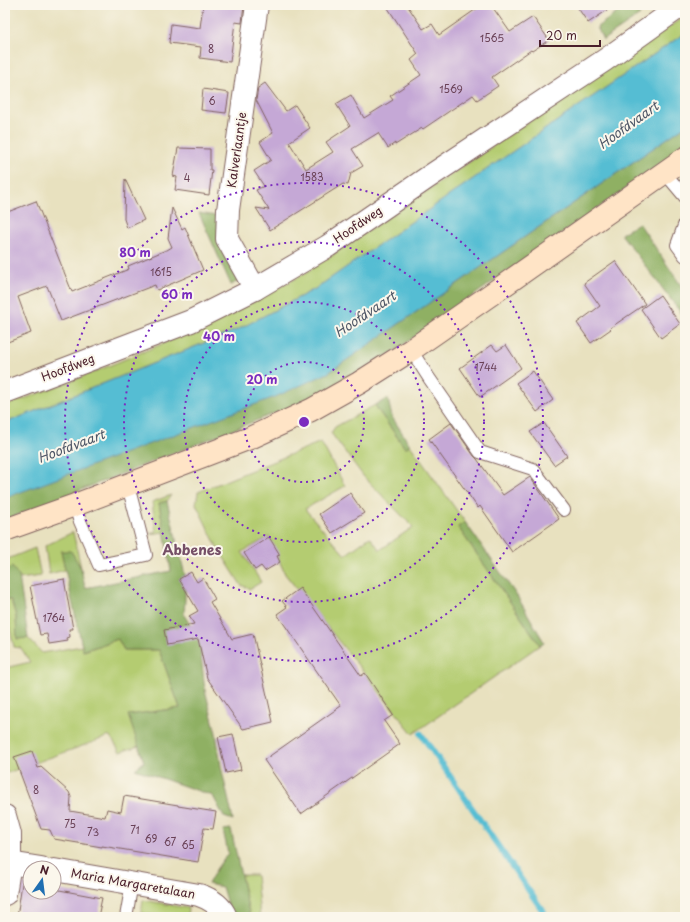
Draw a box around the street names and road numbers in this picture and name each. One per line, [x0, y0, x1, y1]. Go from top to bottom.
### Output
street label: Kalverlaantje [222, 111, 250, 189]
street label: Hoofdweg [329, 201, 386, 247]
street label: Hoofdweg [38, 349, 97, 386]
street label: Maria Margaretalaan [70, 863, 197, 903]

